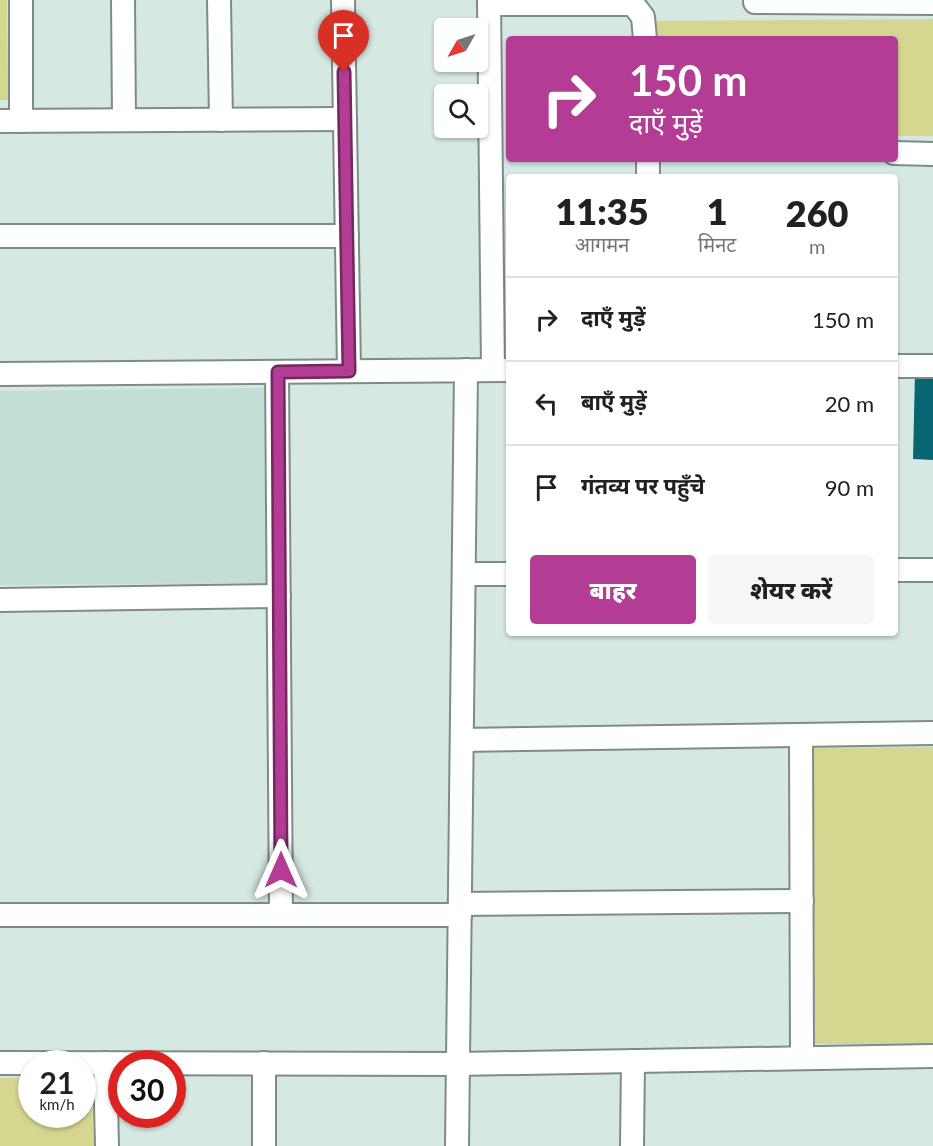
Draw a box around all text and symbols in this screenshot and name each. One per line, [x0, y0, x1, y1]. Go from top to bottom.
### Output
pin [318, 10, 369, 72]
north arrow [434, 18, 488, 72]
map controls [434, 18, 488, 138]
icon: arrive [327, 19, 360, 52]
text: 150 m [629, 55, 747, 105]
icon: right [530, 60, 608, 138]
button: search [434, 84, 488, 138]
text: दाएँ मुड़ें [629, 106, 703, 139]
text: 11:35 [555, 189, 649, 233]
text: 1 [707, 189, 728, 233]
text: 260 [786, 191, 848, 235]
text: आगमन [575, 232, 629, 256]
text: मिनट [698, 232, 736, 256]
text: m [809, 234, 825, 258]
icon: right [530, 303, 563, 336]
text: दाएँ मुड़ें [581, 304, 645, 331]
text: 150 m [812, 306, 874, 333]
icon: left [530, 387, 563, 420]
text: बाएँ मुड़ें [581, 388, 647, 415]
text: 20 m [825, 390, 874, 417]
icon: arrive [530, 471, 563, 504]
text: गंतव्य पर पहुँचे [581, 472, 705, 499]
text: 90 m [825, 474, 874, 501]
button: बाहर [530, 555, 696, 624]
button: शेयर करें [708, 555, 874, 624]
position arrow [249, 838, 313, 902]
speed limit sign: 30 [108, 1050, 186, 1128]
text: 21 [40, 1064, 74, 1100]
text: km/h [39, 1095, 75, 1113]

